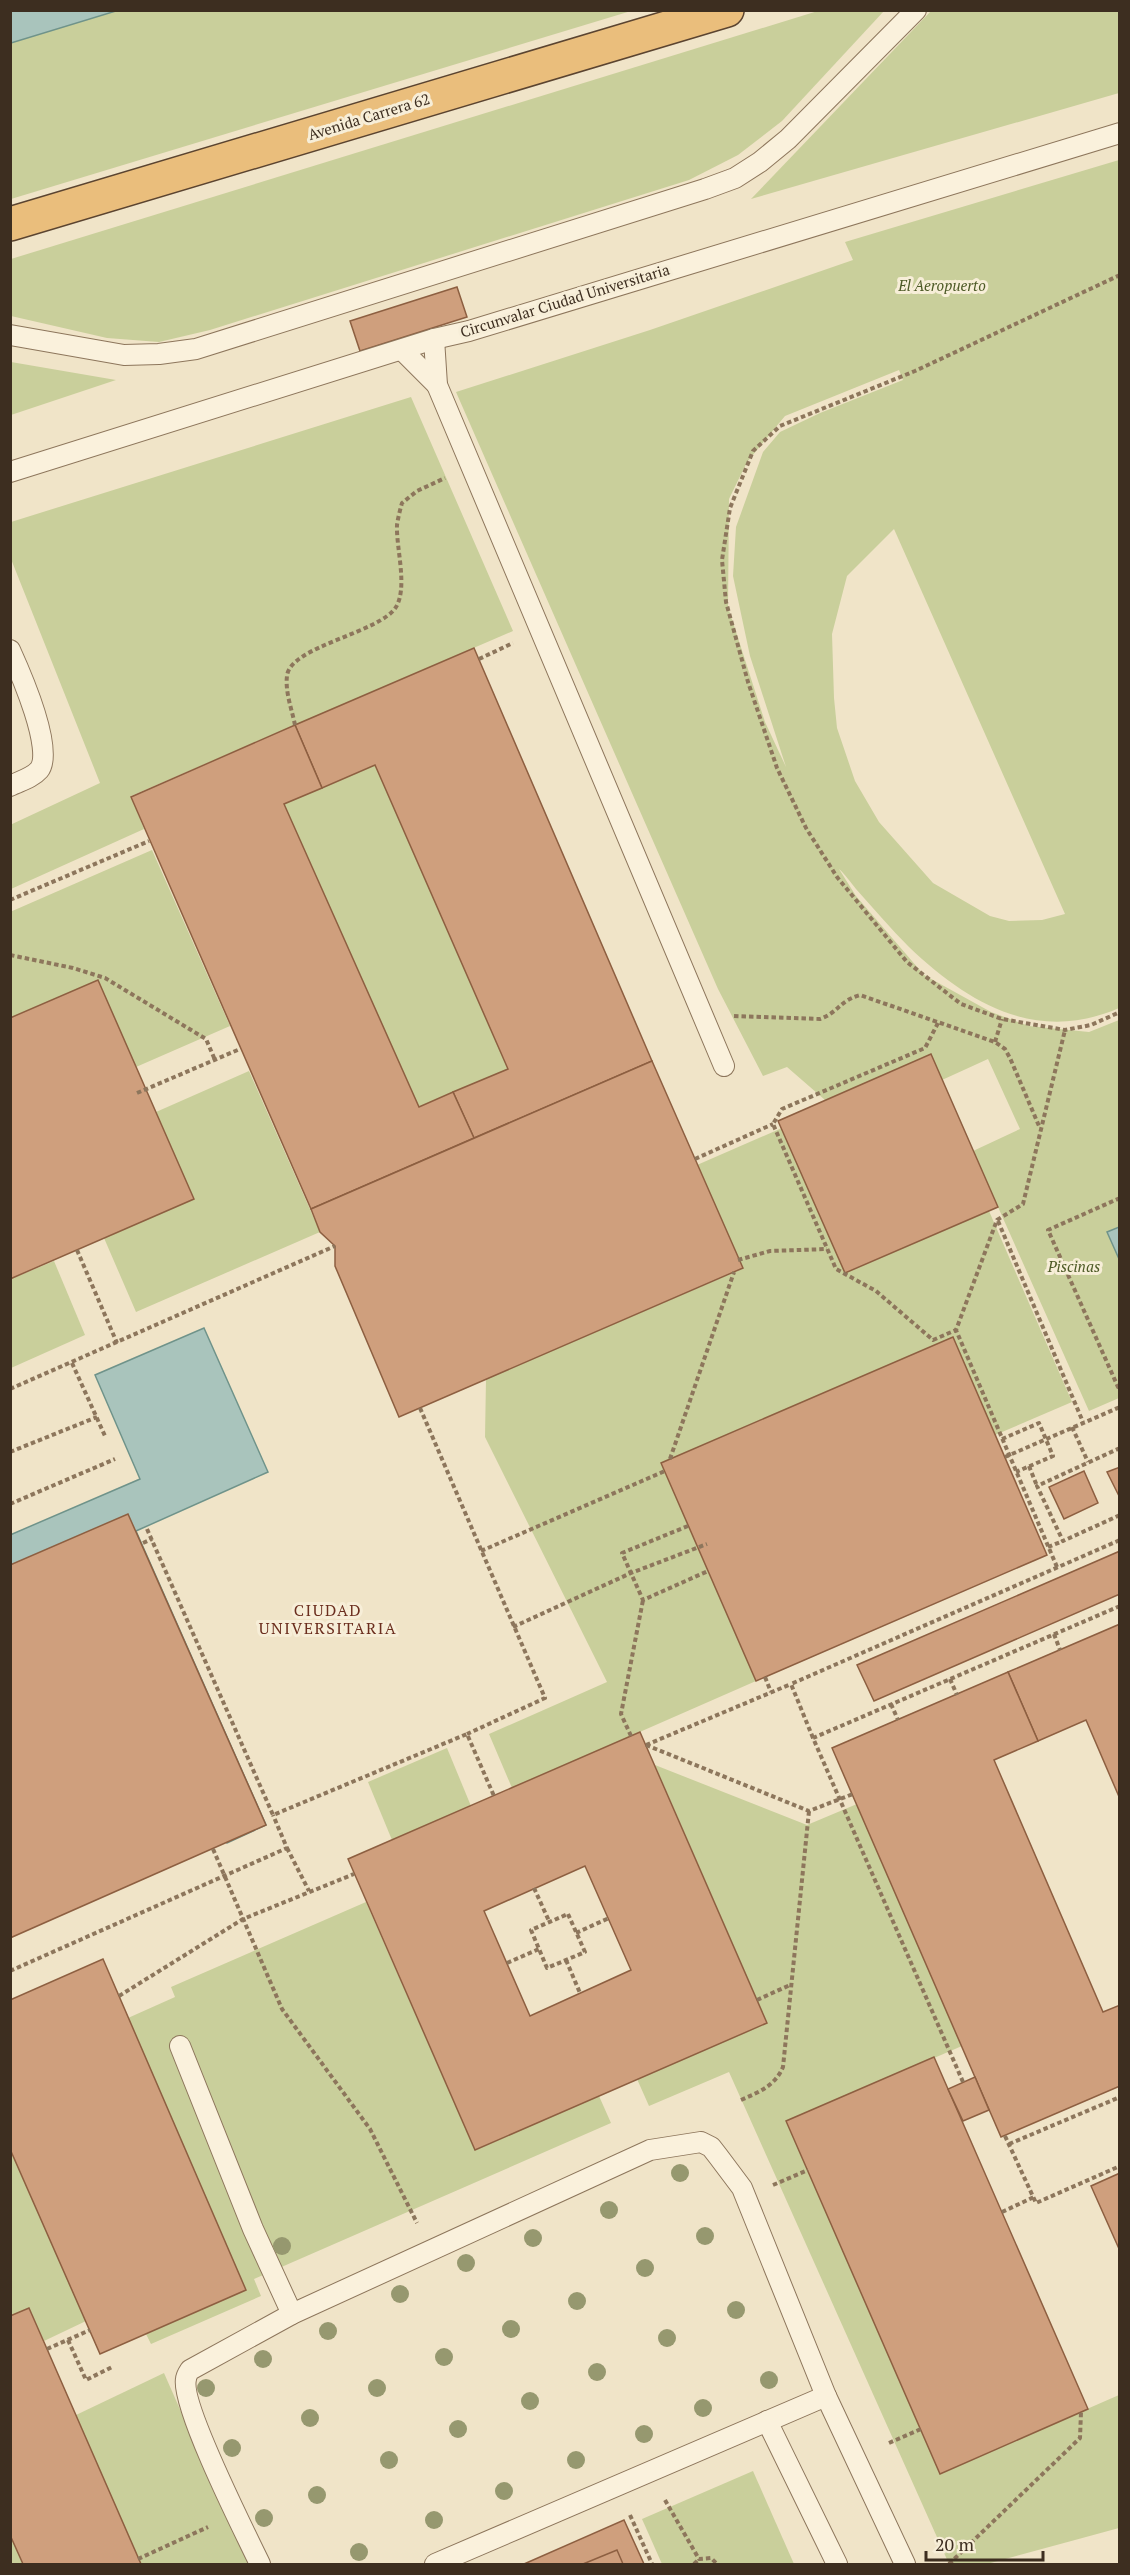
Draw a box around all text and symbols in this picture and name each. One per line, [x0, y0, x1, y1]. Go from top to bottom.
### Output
street label: Avenida Carrera 62 [305, 88, 432, 144]
street label: Circunvalar Ciudad Universitaria [458, 258, 672, 341]
park label: El Aeropuerto [897, 275, 986, 295]
park label: Piscinas [1047, 1256, 1100, 1276]
district label: CIUDAD UNIVERSITARIA [259, 1599, 397, 1639]
scale bar [926, 2524, 1043, 2562]
text: 20 m [935, 2532, 975, 2556]

